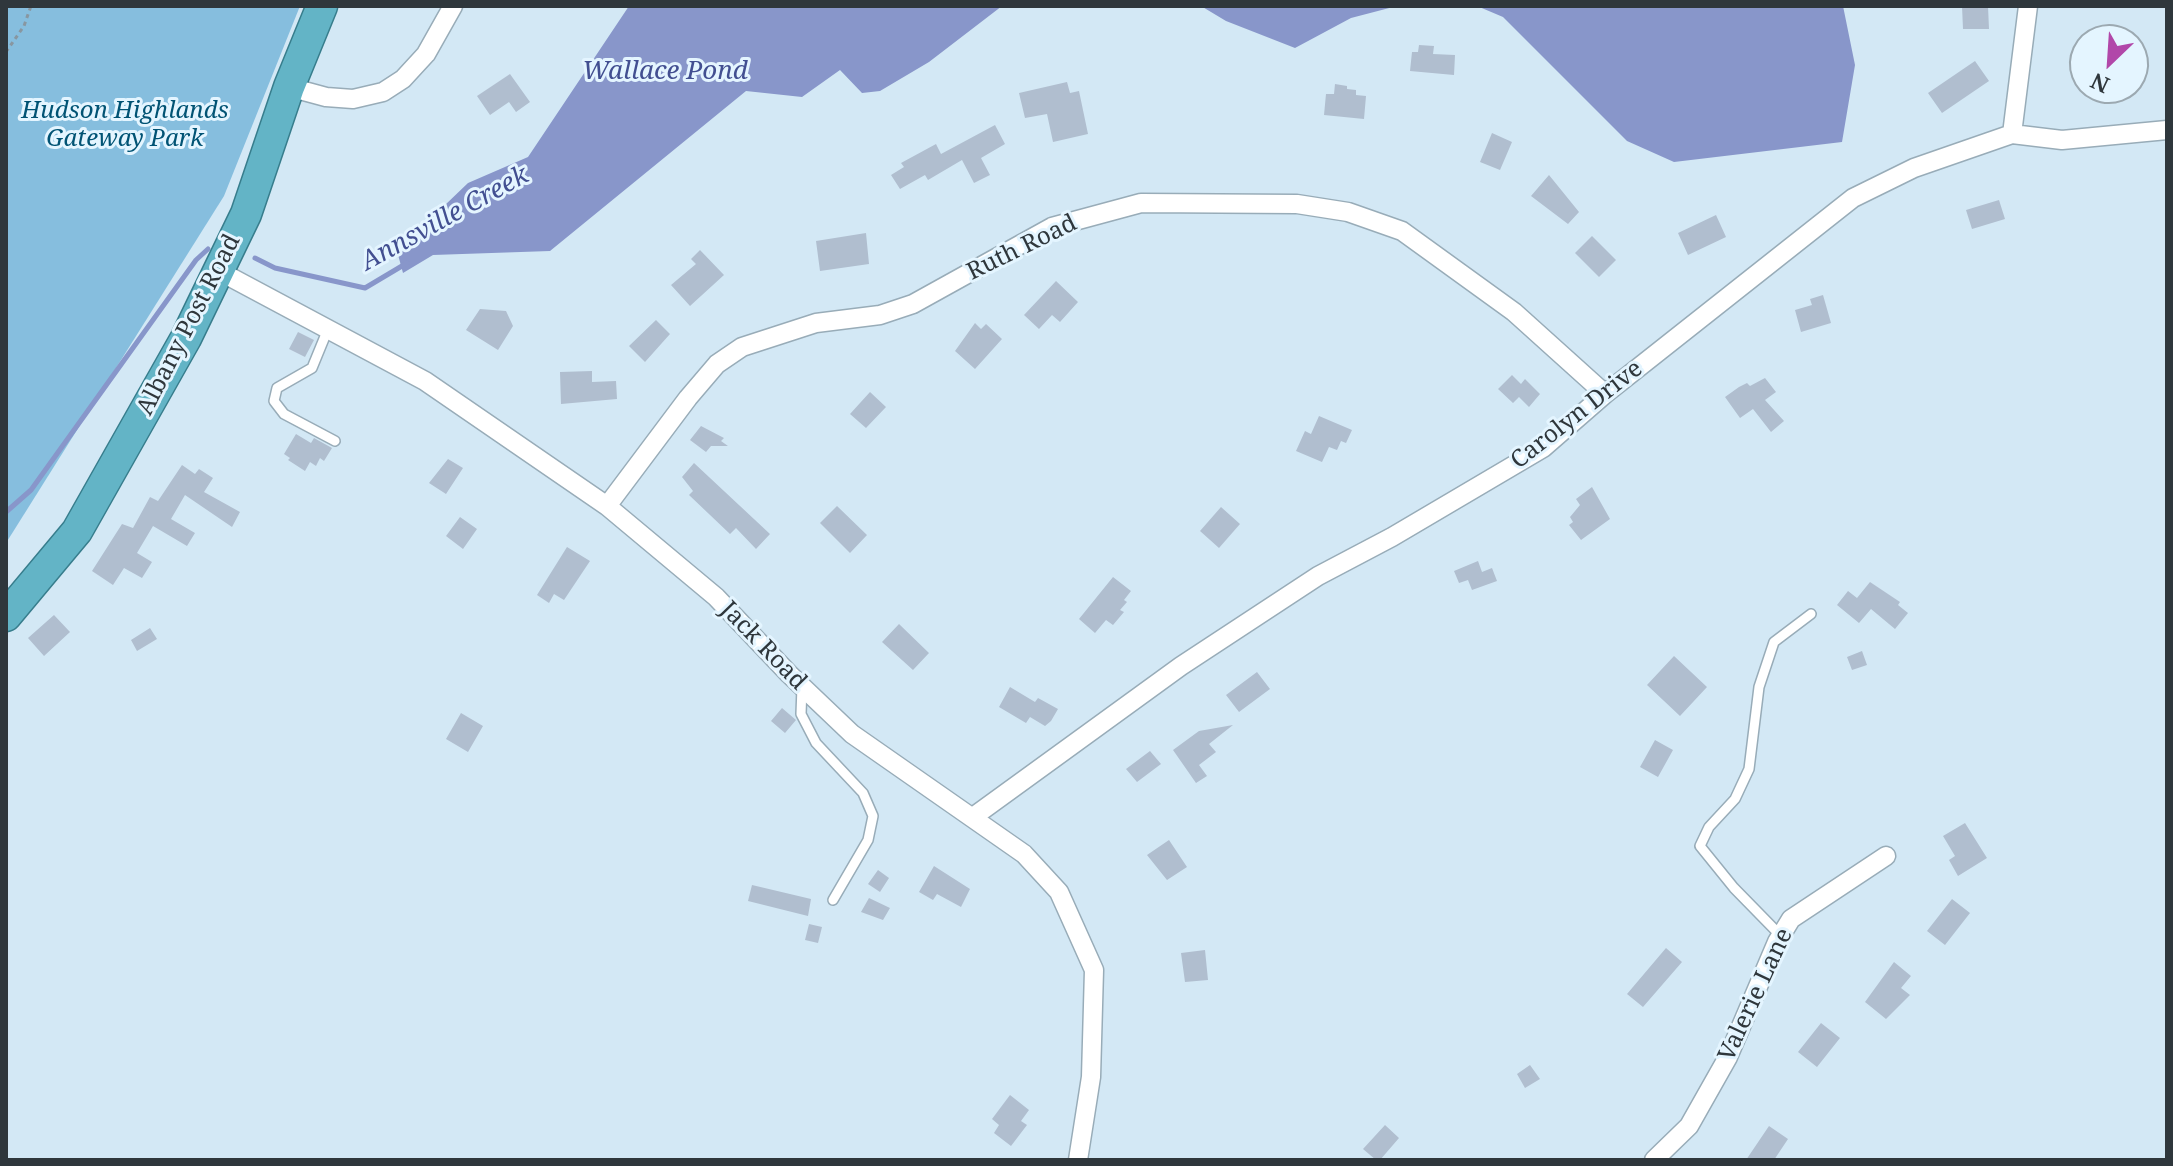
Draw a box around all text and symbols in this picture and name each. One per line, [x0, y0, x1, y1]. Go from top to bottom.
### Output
north arrow [2069, 24, 2149, 104]
water label: Wallace Pond [582, 56, 748, 88]
text: N [2086, 67, 2114, 101]
park label: Hudson Highlands Gateway Park [21, 97, 229, 153]
water label: Annsville Creek [356, 160, 534, 278]
street label: Ruth Road [962, 209, 1082, 287]
street label: Albany Post Road [131, 230, 247, 420]
street label: Carolyn Drive [1505, 355, 1649, 475]
street label: Jack Road [714, 596, 812, 696]
street label: Valerie Lane [1713, 924, 1799, 1066]

